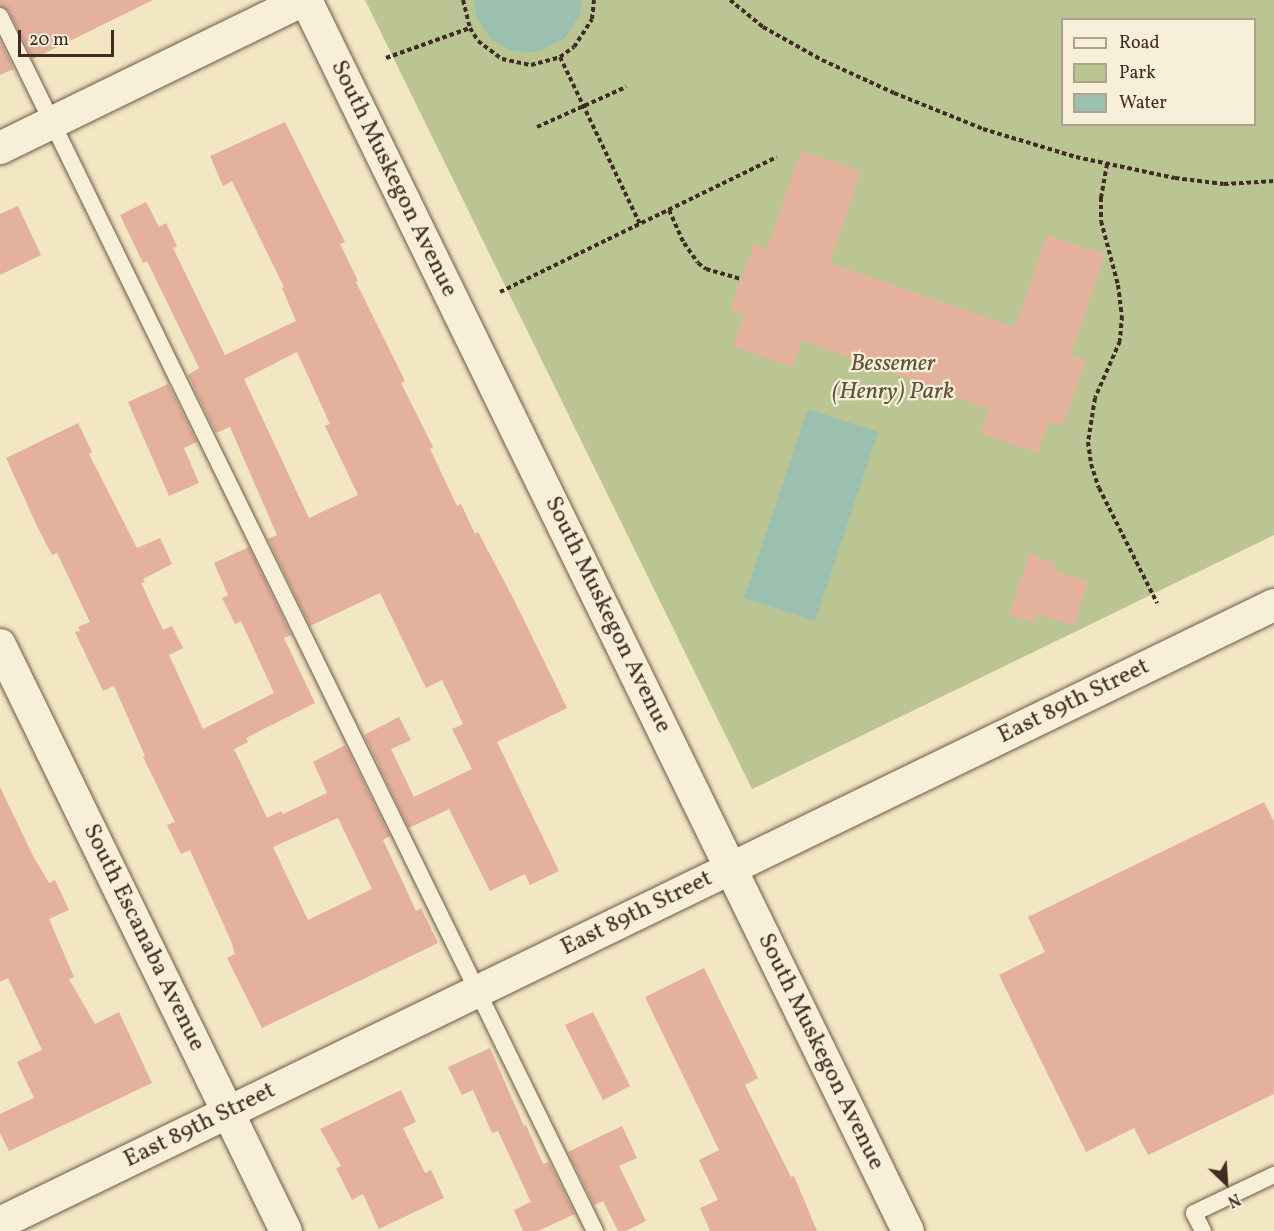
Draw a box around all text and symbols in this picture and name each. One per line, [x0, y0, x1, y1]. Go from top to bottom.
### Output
scale bar [21, 18, 117, 56]
legend [1061, 18, 1256, 126]
text: 20 m [29, 28, 69, 53]
text: Road [1119, 31, 1160, 56]
street label: South Muskegon Avenue [323, 56, 463, 302]
text: Park [1119, 61, 1156, 86]
text: Water [1119, 91, 1167, 116]
park label: Bessemer (Henry) Park [832, 351, 954, 407]
street label: South Muskegon Avenue [537, 492, 677, 738]
street label: East 89th Street [994, 653, 1154, 751]
street label: South Escanaba Avenue [75, 820, 211, 1056]
street label: East 89th Street [557, 865, 717, 963]
street label: South Muskegon Avenue [750, 929, 890, 1175]
street label: East 89th Street [120, 1077, 280, 1175]
north arrow [1196, 1153, 1256, 1213]
text: N [1224, 1187, 1244, 1212]

